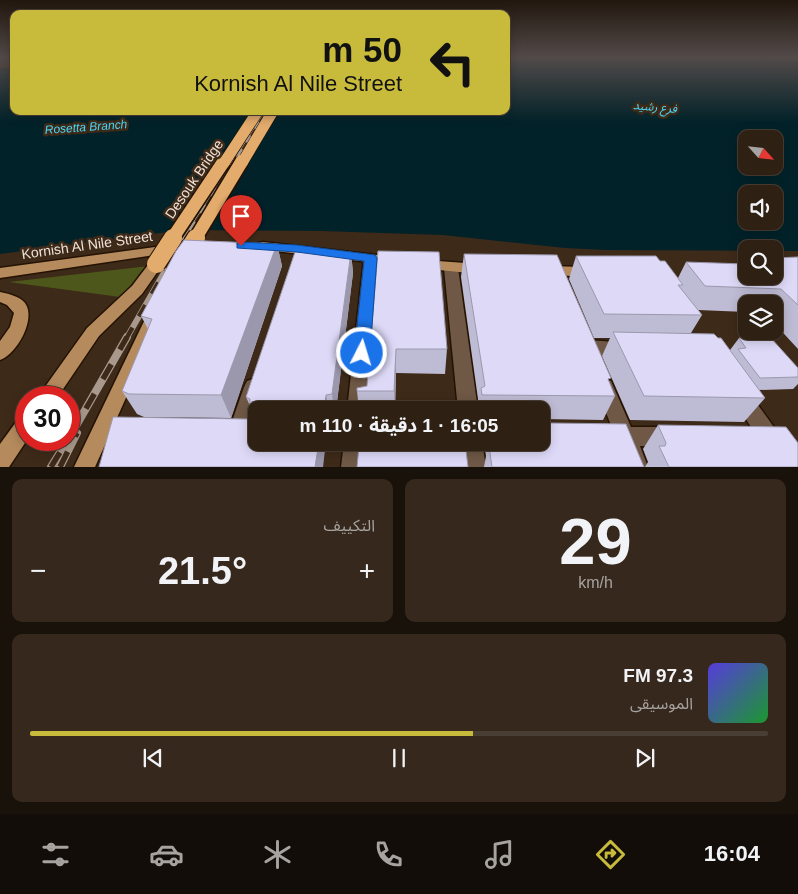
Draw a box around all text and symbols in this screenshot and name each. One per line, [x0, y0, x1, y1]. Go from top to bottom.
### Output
text: 50 m [322, 30, 402, 69]
icon: left [420, 30, 485, 95]
text: Kornish Al Nile Street [194, 71, 402, 96]
water label: فرع رشيد [632, 98, 678, 118]
water label: Rosetta Branch [44, 117, 128, 137]
north arrow [738, 130, 782, 175]
map controls [738, 130, 783, 340]
street label: Desouk Bridge [162, 136, 226, 222]
button: sound [738, 185, 783, 230]
pin [220, 195, 262, 246]
icon: arrive [227, 202, 255, 230]
street label: Kornish Al Nile Street [20, 228, 154, 262]
button: search [738, 240, 783, 285]
button: layers [738, 295, 783, 340]
position arrow [335, 326, 387, 378]
speed limit sign: 30 [15, 386, 80, 451]
text: 16:05 · 1 دقيقة · 110 m [300, 415, 498, 436]
text: 29 [559, 505, 632, 578]
text: التكييف [323, 517, 375, 534]
text: 21.5° [158, 550, 247, 592]
text: − [30, 555, 46, 586]
text: + [359, 555, 375, 586]
text: km/h [578, 574, 613, 591]
text: 97.3 FM [623, 665, 693, 686]
text: الموسيقى [630, 695, 693, 712]
icon: previous [139, 744, 167, 772]
icon: pause [385, 744, 413, 772]
icon: next [631, 744, 659, 772]
icon: filters [38, 837, 73, 872]
icon: car [149, 837, 184, 872]
icon: climate [260, 837, 295, 872]
icon: phone [371, 837, 406, 872]
icon: music [482, 837, 517, 872]
icon: directions [593, 837, 628, 872]
text: 16:04 [704, 841, 760, 866]

